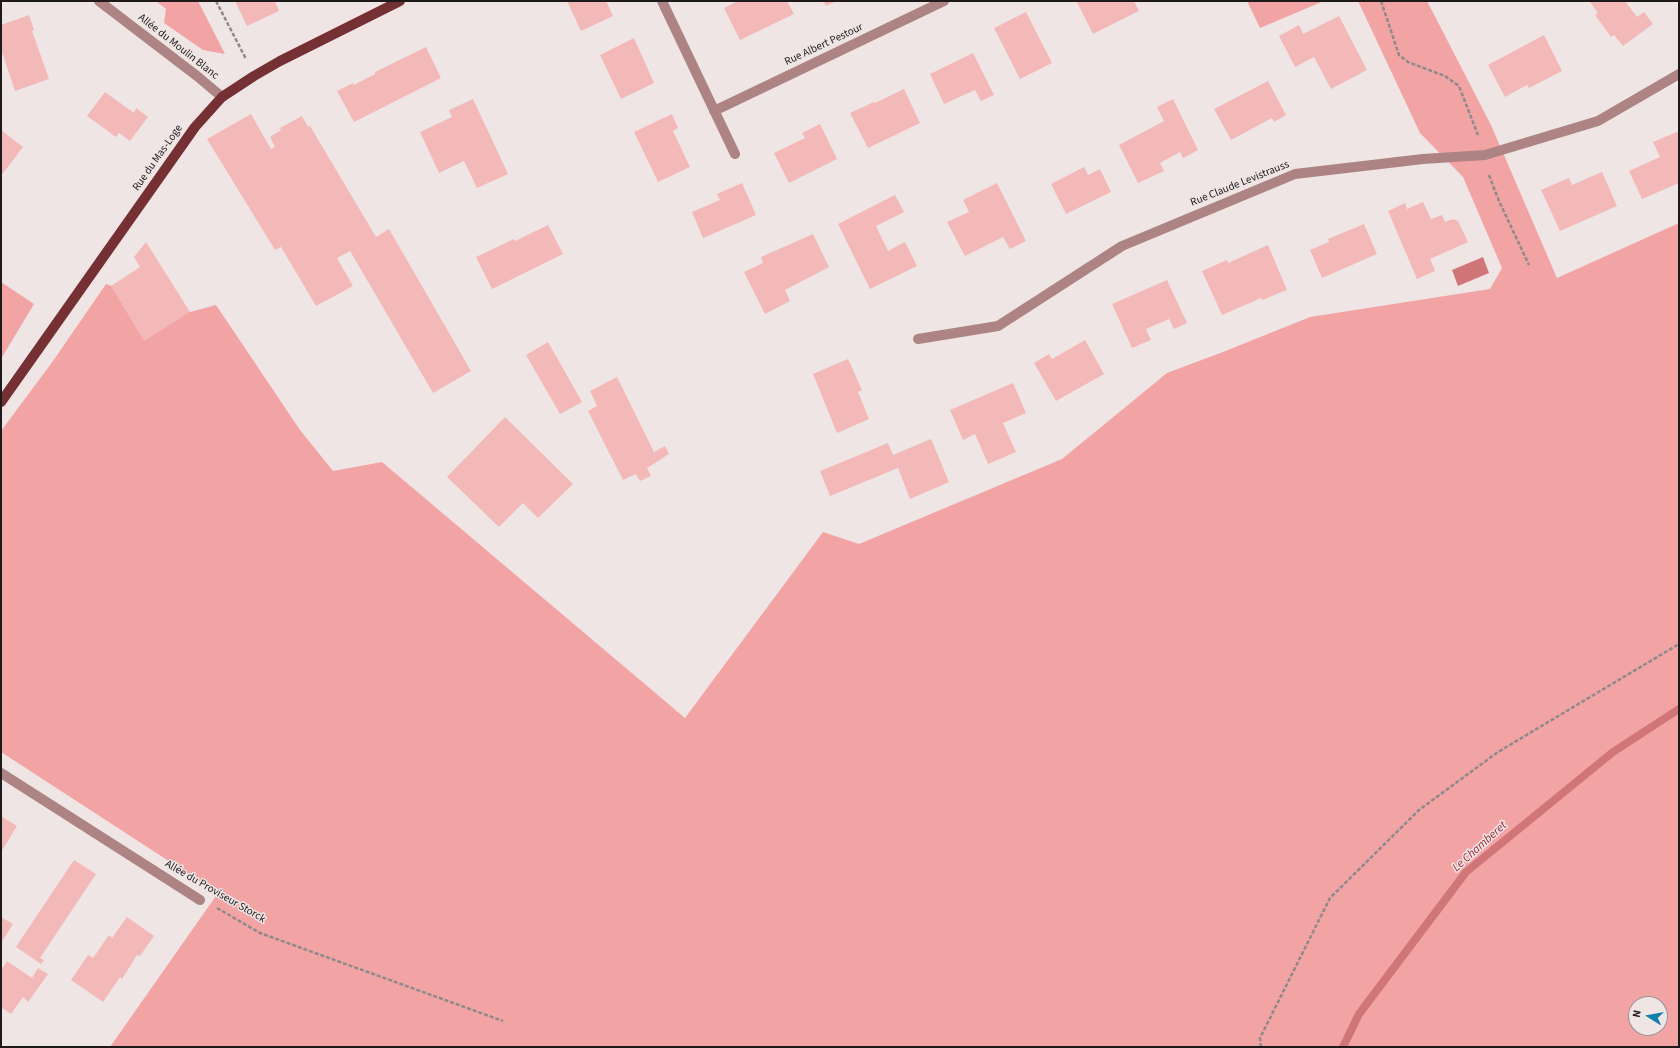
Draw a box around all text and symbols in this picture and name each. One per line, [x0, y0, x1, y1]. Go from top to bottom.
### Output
street label: Allée du Moulin Blanc [135, 11, 221, 83]
street label: Rue Albert Pestour [783, 21, 865, 69]
street label: Rue du Mas-Loge [130, 122, 186, 194]
street label: Rue Claude Levistrauss [1189, 158, 1291, 210]
water label: Le Chamberet [1450, 819, 1510, 875]
street label: Allée du Proviseur Storck [162, 858, 268, 926]
north arrow [1628, 996, 1668, 1036]
text: N [1629, 1009, 1645, 1019]

